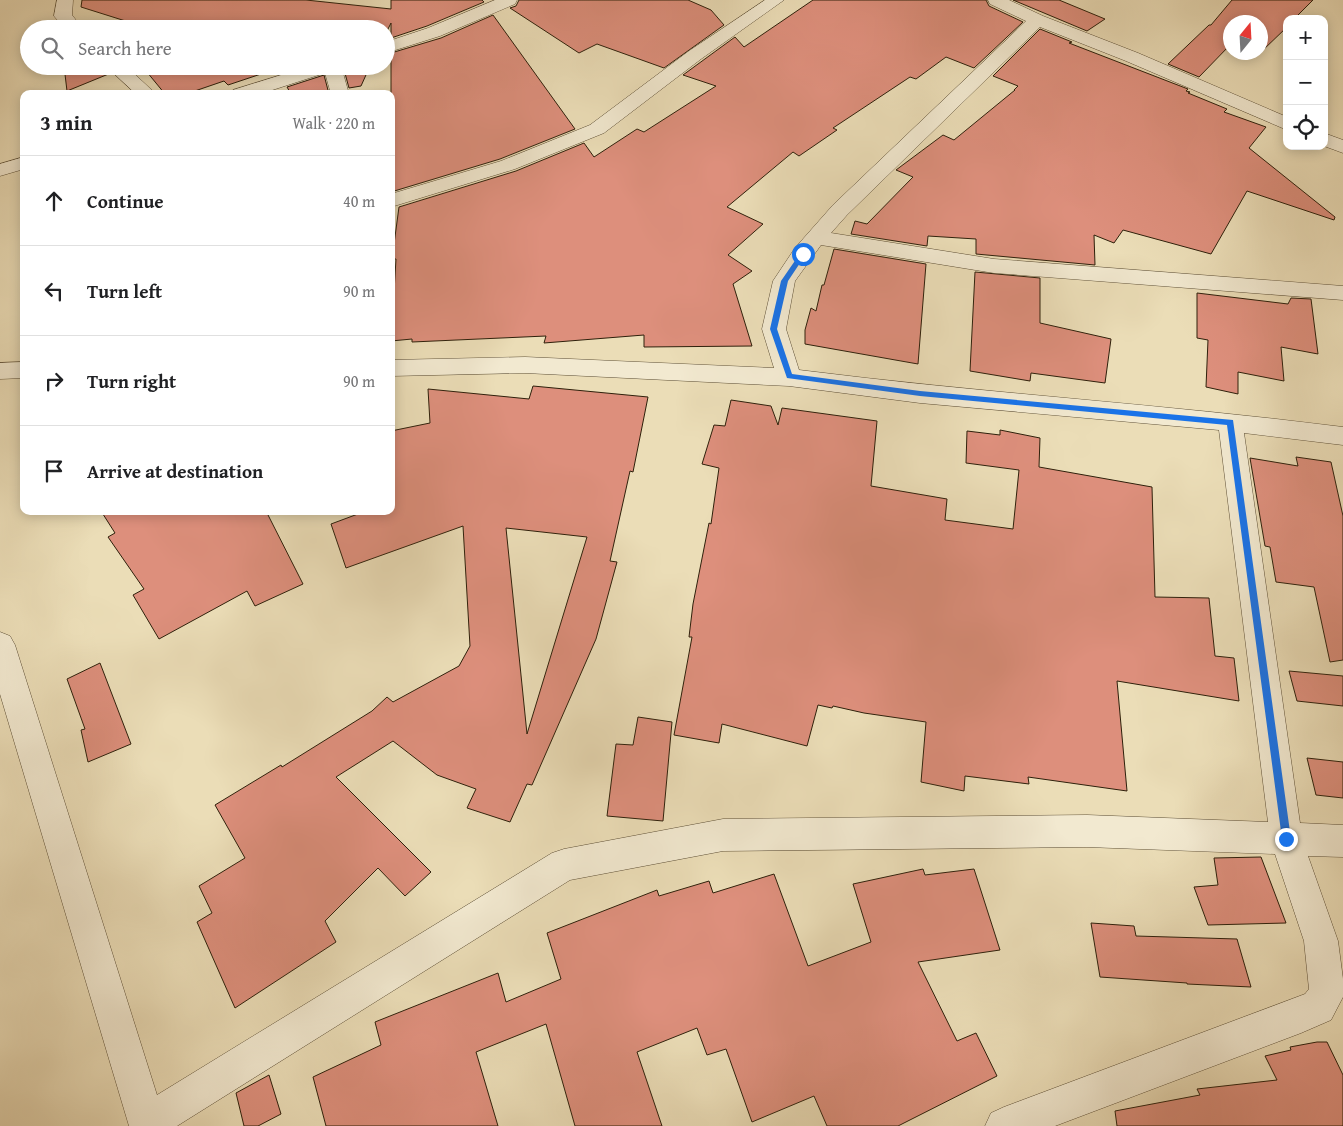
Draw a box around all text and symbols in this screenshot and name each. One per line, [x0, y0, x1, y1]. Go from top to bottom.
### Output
north arrow [1223, 15, 1268, 60]
map controls [1283, 15, 1328, 150]
button: + [1283, 15, 1328, 60]
search box [20, 20, 395, 75]
icon: search [38, 34, 66, 62]
text: Search here [78, 34, 172, 62]
button: − [1283, 60, 1328, 105]
button: locate [1283, 105, 1328, 150]
text: 3 min [40, 107, 92, 138]
text: Walk · 220 m [292, 111, 375, 135]
icon: ahead [40, 187, 68, 215]
text: Continue [87, 187, 164, 215]
text: 40 m [343, 189, 375, 213]
route start [792, 243, 815, 266]
icon: left [40, 277, 68, 305]
text: Turn left [87, 277, 162, 305]
text: 90 m [343, 279, 375, 303]
icon: right [40, 367, 68, 395]
text: Turn right [87, 367, 176, 395]
text: 90 m [343, 369, 375, 393]
icon: arrive [40, 457, 68, 485]
text: Arrive at destination [87, 457, 263, 485]
route end [1275, 828, 1298, 851]

